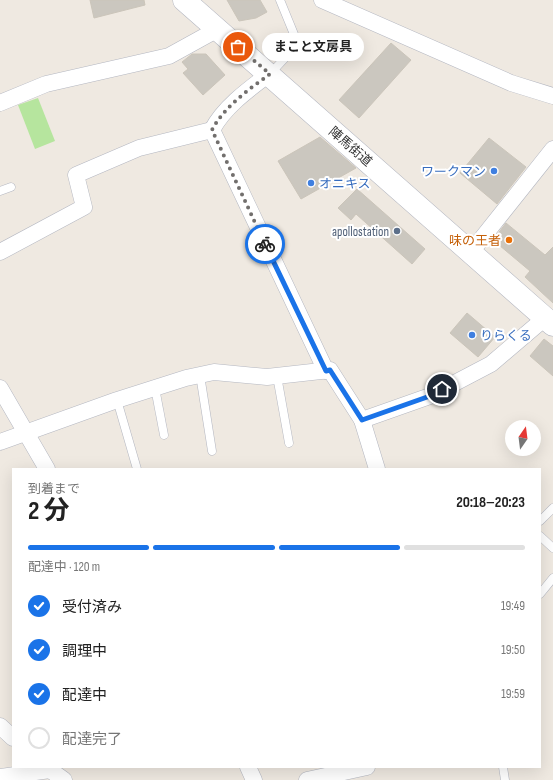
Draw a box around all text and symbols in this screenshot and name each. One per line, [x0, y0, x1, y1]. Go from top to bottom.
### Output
pin [221, 30, 255, 64]
callout: まこと文房具 [262, 33, 364, 61]
icon: bag [227, 36, 249, 58]
text: まこと文房具 [274, 39, 352, 55]
street label: 陣馬街道 [325, 124, 375, 170]
place label: ワークマン [421, 164, 486, 180]
marker: ワークマン [489, 166, 499, 176]
place label: オニキス [319, 176, 371, 192]
marker: オニキス [306, 178, 316, 188]
courier [245, 224, 285, 264]
place label: apollostation [332, 224, 389, 240]
marker: apollostation [392, 226, 402, 236]
icon: bike [254, 233, 276, 255]
place label: 味の王者 [449, 233, 501, 249]
marker: 味の王者 [504, 235, 514, 245]
place label: りらくる [480, 328, 532, 344]
marker: りらくる [467, 330, 477, 340]
pin [425, 372, 459, 406]
icon: home [431, 378, 453, 400]
north arrow [505, 420, 541, 456]
map controls [505, 420, 541, 456]
text: 到着まで [28, 481, 80, 497]
text: 20:18–20:23 [456, 493, 525, 512]
text: 2 分 [28, 496, 69, 527]
text: 配達中 · 120 m [28, 559, 100, 575]
icon: check [28, 595, 50, 617]
text: 受付済み [62, 598, 122, 617]
text: 19:49 [501, 598, 525, 614]
icon: check [28, 639, 50, 661]
text: 調理中 [62, 642, 107, 661]
text: 19:50 [501, 642, 525, 658]
icon: check [28, 683, 50, 705]
text: 配達中 [62, 686, 107, 705]
text: 19:59 [501, 686, 525, 702]
text: 配達完了 [62, 730, 122, 749]

